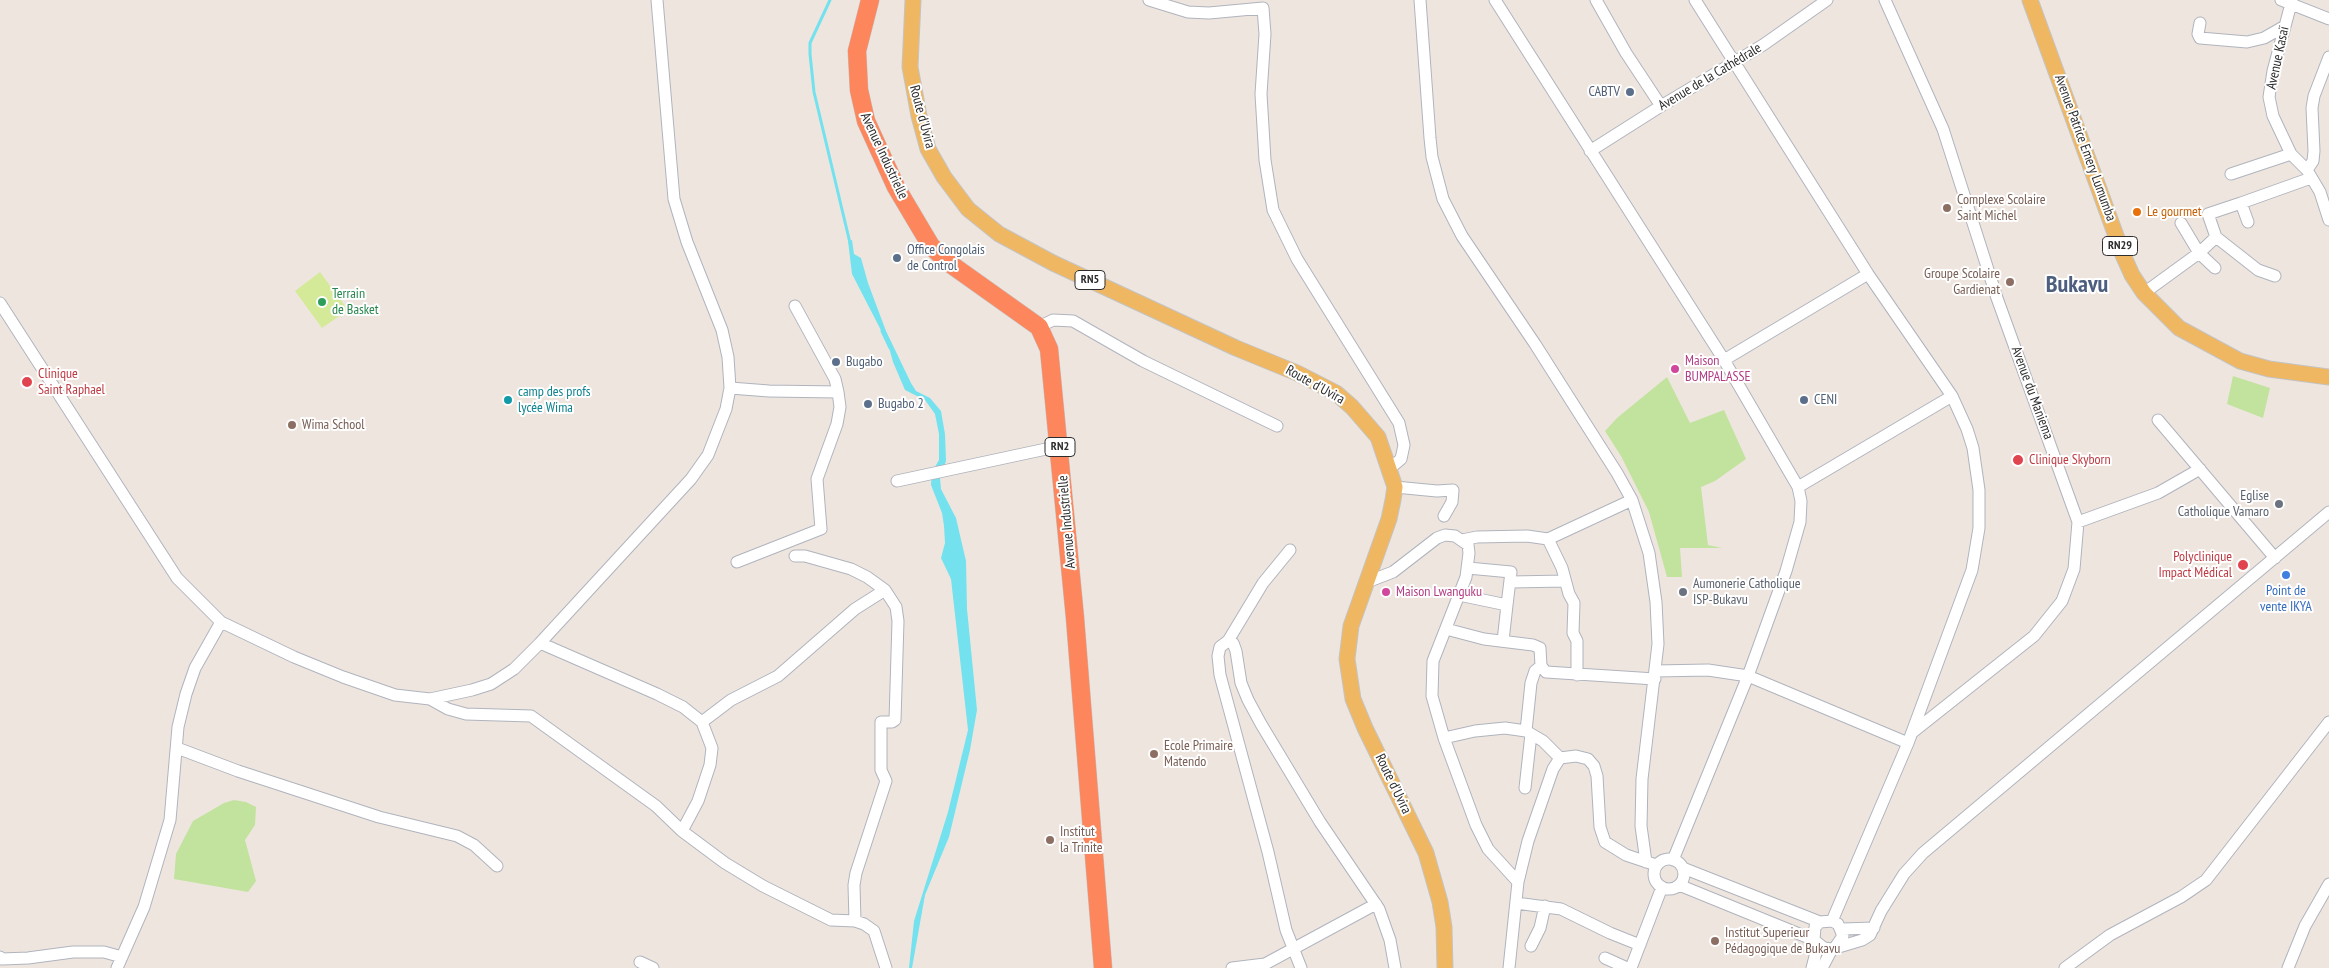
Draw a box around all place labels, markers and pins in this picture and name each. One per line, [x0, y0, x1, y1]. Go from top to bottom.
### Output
place label: CABTV [1588, 84, 1620, 100]
marker: CABTV [1624, 86, 1636, 98]
place label: Complexe Scolaire Saint Michel [1957, 192, 2046, 224]
marker: Complexe Scolaire Saint Michel [1941, 202, 1953, 214]
place label: Le gourmet [2147, 204, 2202, 220]
marker: Le gourmet [2131, 206, 2143, 218]
place label: Office Congolais de Control [907, 242, 985, 274]
marker: Office Congolais de Control [891, 252, 903, 264]
place label: Groupe Scolaire Gardienat [1924, 266, 2000, 298]
marker: Groupe Scolaire Gardienat [2004, 276, 2016, 288]
place label: Terrain de Basket [332, 286, 379, 318]
marker: Terrain de Basket [316, 296, 328, 308]
place label: Maison BUMPALASSE [1685, 353, 1751, 386]
place label: Bugabo [846, 354, 882, 370]
marker: Bugabo [830, 356, 842, 368]
marker: Maison BUMPALASSE [1669, 363, 1681, 375]
place label: Clinique Saint Raphael [38, 366, 105, 398]
marker: Clinique Saint Raphael [20, 375, 34, 389]
place label: camp des profs lycée Wima [518, 384, 590, 417]
place label: CENI [1814, 392, 1837, 408]
marker: camp des profs lycée Wima [502, 394, 514, 406]
marker: CENI [1798, 394, 1810, 406]
place label: Bugabo 2 [878, 396, 924, 412]
marker: Bugabo 2 [862, 398, 874, 410]
place label: Wima School [302, 417, 365, 433]
marker: Wima School [286, 419, 298, 431]
place label: Clinique Skyborn [2029, 452, 2111, 468]
marker: Clinique Skyborn [2011, 453, 2025, 467]
place label: Eglise Catholique Vamaro [2178, 488, 2269, 520]
marker: Eglise Catholique Vamaro [2273, 498, 2285, 510]
place label: Polyclinique Impact Médical [2158, 549, 2232, 582]
marker: Polyclinique Impact Médical [2236, 558, 2250, 572]
marker: Point de vente IKYA [2280, 569, 2292, 581]
place label: Aumonerie Catholique ISP-Bukavu [1693, 576, 1801, 608]
place label: Point de vente IKYA [2260, 583, 2312, 616]
place label: Maison Lwanguku [1396, 584, 1482, 600]
marker: Maison Lwanguku [1380, 586, 1392, 598]
marker: Aumonerie Catholique ISP-Bukavu [1677, 586, 1689, 598]
place label: Ecole Primaire Matendo [1164, 738, 1233, 770]
marker: Ecole Primaire Matendo [1148, 748, 1160, 760]
place label: Institut la Trinite [1060, 824, 1102, 856]
marker: Institut la Trinite [1044, 834, 1056, 846]
place label: Institut Superieur Pédagogique de Bukavu [1725, 925, 1840, 958]
marker: Institut Superieur Pédagogique de Bukavu [1709, 935, 1721, 947]

